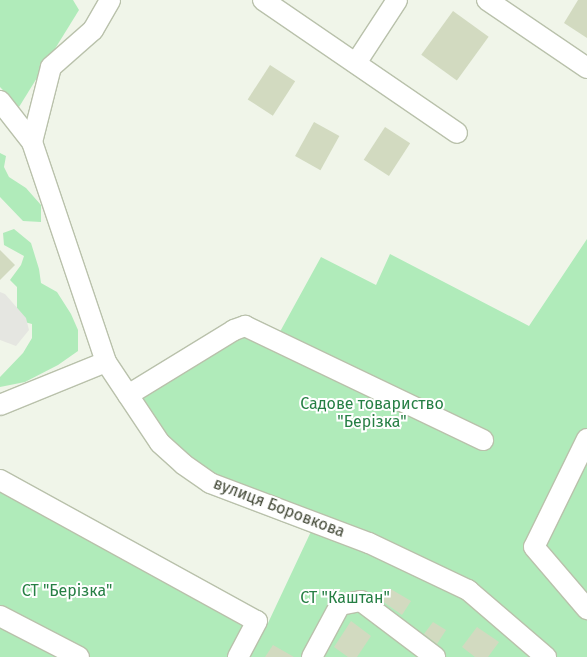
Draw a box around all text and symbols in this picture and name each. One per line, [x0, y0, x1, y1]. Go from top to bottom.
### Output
park label: Садове товариство "Берізка" [300, 394, 444, 432]
street label: вулиця Боровкова [211, 474, 347, 542]
park label: СТ "Берізка" [22, 581, 112, 601]
park label: СТ "Каштан" [300, 588, 390, 608]

